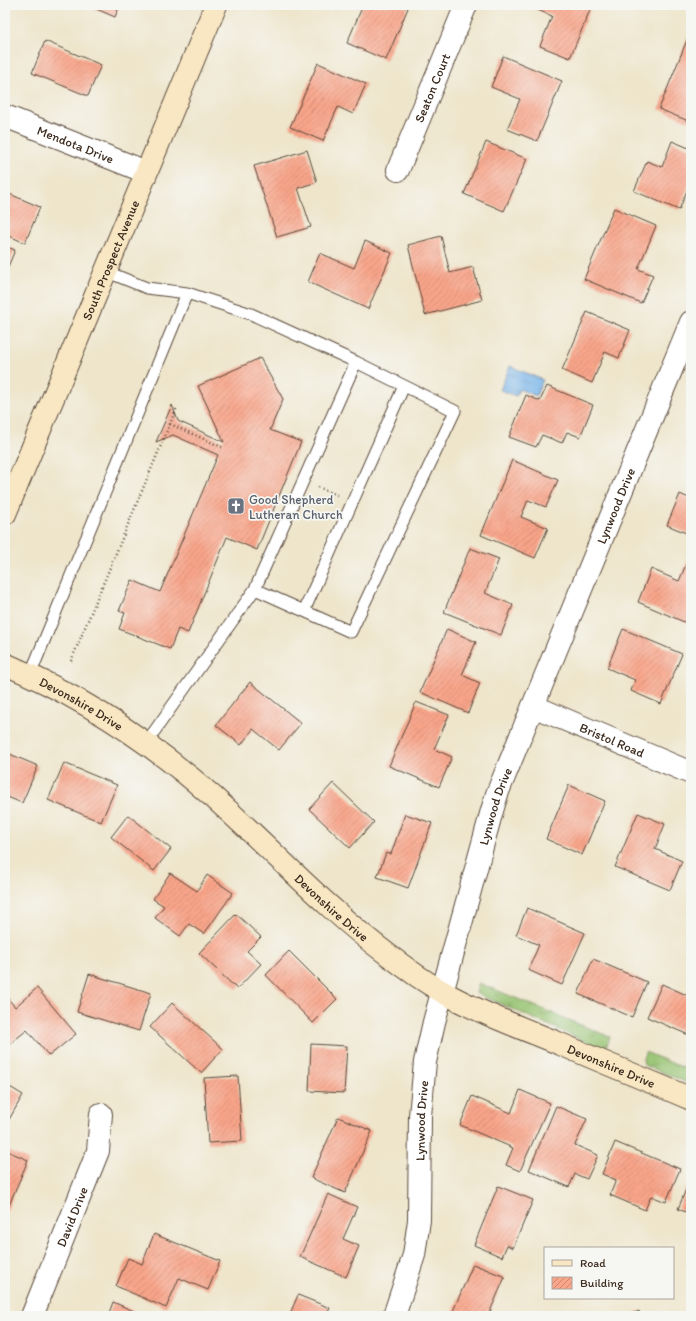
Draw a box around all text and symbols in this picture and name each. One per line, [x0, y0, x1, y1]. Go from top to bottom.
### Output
street label: Seaton Court [411, 51, 453, 125]
street label: Mendota Drive [35, 122, 116, 166]
street label: South Prospect Avenue [79, 198, 142, 322]
street label: Lynwood Drive [593, 466, 638, 546]
place label: Good Shepherd Lutheran Church [249, 492, 343, 522]
church icon: Good Shepherd Lutheran Church [226, 496, 246, 516]
street label: Devonshire Drive [37, 674, 126, 733]
street label: Bristol Road [577, 719, 647, 760]
street label: Lynwood Drive [475, 765, 515, 847]
street label: Devonshire Drive [292, 870, 372, 944]
street label: Devonshire Drive [565, 1040, 658, 1091]
street label: Lynwood Drive [412, 1080, 431, 1161]
street label: David Drive [53, 1184, 91, 1249]
legend [544, 1247, 674, 1299]
text: Road [580, 1256, 606, 1270]
text: Building [580, 1276, 624, 1290]

